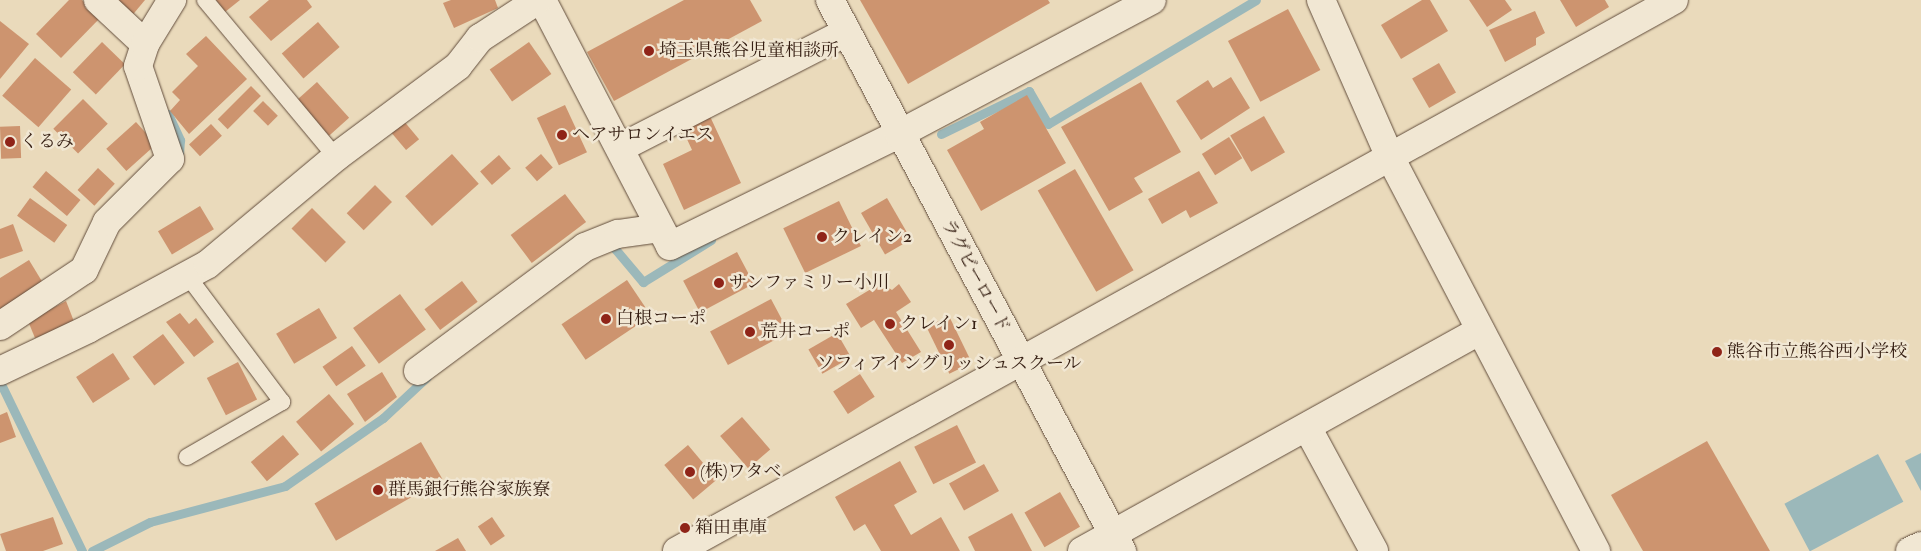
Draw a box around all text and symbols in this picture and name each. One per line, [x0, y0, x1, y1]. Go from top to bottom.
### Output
place label: 埼玉県熊谷児童相談所 [659, 40, 839, 62]
marker: 埼玉県熊谷児童相談所 [643, 45, 655, 57]
place label: ヘアサロンイエス [572, 124, 716, 146]
marker: ヘアサロンイエス [556, 129, 568, 141]
place label: くるみ [20, 131, 74, 153]
marker: くるみ [4, 136, 16, 148]
street label: ラグビーロード [936, 216, 1014, 336]
place label: クレイン2 [832, 226, 913, 248]
marker: クレイン2 [816, 231, 828, 243]
place label: サンファミリー小川 [729, 272, 891, 294]
marker: サンファミリー小川 [713, 277, 725, 289]
place label: 白根コーポ [616, 308, 706, 330]
marker: 白根コーポ [600, 313, 612, 325]
place label: クレイン1 [900, 313, 978, 335]
marker: クレイン1 [884, 318, 896, 330]
place label: 荒井コーポ [760, 321, 850, 343]
marker: 荒井コーポ [744, 326, 756, 338]
marker: ソフィアイングリッシュスクール [943, 339, 955, 351]
place label: 熊谷市立熊谷西小学校 [1727, 341, 1907, 363]
marker: 熊谷市立熊谷西小学校 [1711, 346, 1723, 358]
place label: ソフィアイングリッシュスクール [814, 353, 1084, 375]
place label: (株)ワタベ [700, 461, 782, 483]
marker: (株)ワタベ [684, 466, 696, 478]
place label: 群馬銀行熊谷家族寮 [388, 479, 550, 501]
marker: 群馬銀行熊谷家族寮 [372, 484, 384, 496]
place label: 箱田車庫 [695, 517, 767, 539]
marker: 箱田車庫 [679, 522, 691, 534]

